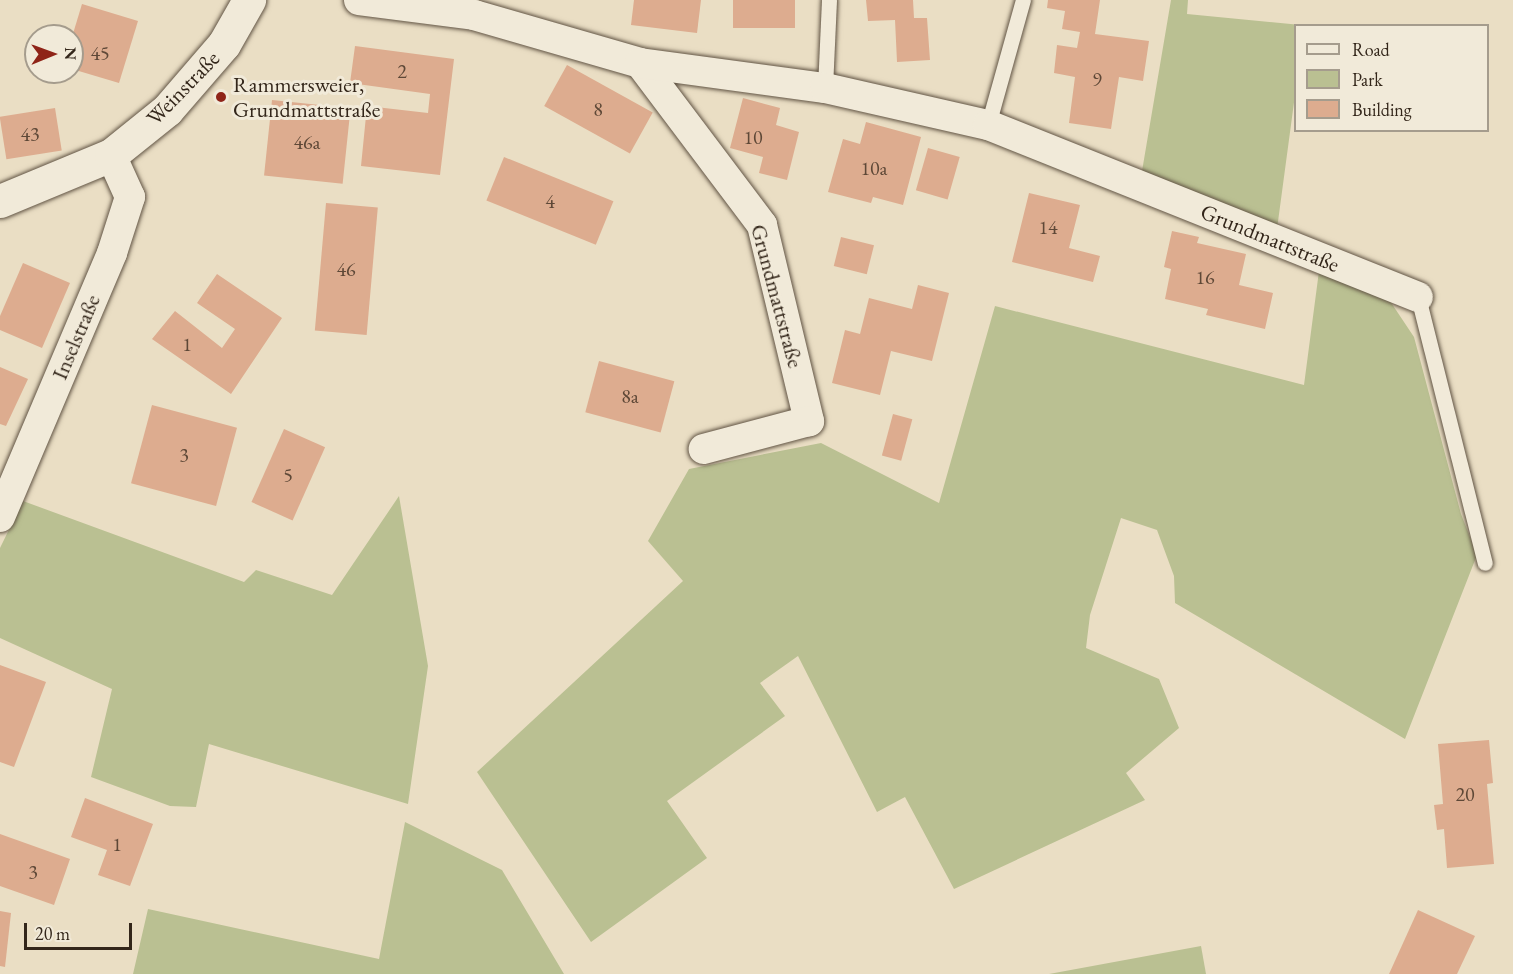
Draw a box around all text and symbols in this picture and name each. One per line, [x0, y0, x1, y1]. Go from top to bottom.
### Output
north arrow [24, 24, 84, 84]
legend [1294, 24, 1489, 132]
text: Road [1352, 38, 1390, 61]
house number: 45 [90, 41, 110, 65]
street label: Weinstraße [141, 45, 225, 131]
text: N [60, 47, 81, 60]
house number: 2 [397, 59, 407, 83]
house number: 9 [1092, 67, 1102, 91]
text: Park [1352, 68, 1383, 91]
place label: Rammersweier, Grundmattstraße [233, 71, 380, 122]
marker: Rammersweier, Grundmattstraße [214, 90, 228, 104]
house number: 8 [593, 97, 603, 121]
text: Building [1352, 98, 1412, 121]
house number: 43 [20, 122, 40, 146]
house number: 10 [743, 125, 763, 149]
house number: 46a [293, 130, 321, 154]
house number: 10a [860, 156, 888, 180]
house number: 4 [545, 189, 555, 213]
street label: Grundmattstraße [1197, 198, 1343, 278]
house number: 14 [1038, 215, 1058, 239]
street label: Grundmattstraße [745, 221, 809, 371]
house number: 46 [336, 257, 356, 281]
house number: 16 [1195, 265, 1215, 289]
street label: Inselstraße [46, 290, 106, 384]
house number: 1 [182, 332, 192, 356]
house number: 8a [621, 384, 639, 408]
house number: 3 [179, 443, 189, 467]
house number: 5 [283, 463, 293, 487]
house number: 20 [1455, 782, 1475, 806]
house number: 1 [112, 832, 122, 856]
house number: 3 [28, 860, 38, 884]
scale bar [27, 911, 135, 949]
text: 20 m [35, 922, 70, 945]

